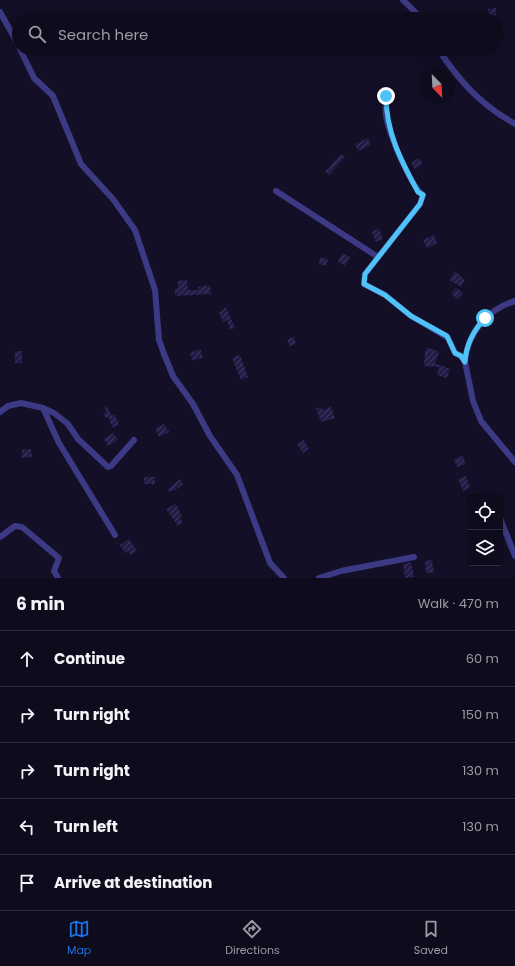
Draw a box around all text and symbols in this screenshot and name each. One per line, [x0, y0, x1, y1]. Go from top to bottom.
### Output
search box [12, 12, 503, 56]
icon: search [26, 23, 48, 45]
text: Search here [58, 24, 148, 45]
north arrow [419, 68, 455, 104]
route end [377, 87, 395, 105]
route start [476, 309, 494, 327]
map controls [467, 494, 503, 566]
button: locate [467, 494, 503, 530]
button: layers [467, 530, 503, 566]
text: 6 min [16, 592, 65, 616]
text: Walk · 470 m [418, 594, 499, 613]
icon: ahead [16, 648, 38, 670]
text: Continue [54, 648, 125, 669]
text: 60 m [466, 649, 499, 668]
icon: right [16, 704, 38, 726]
text: Turn right [54, 704, 130, 725]
text: 150 m [462, 705, 499, 724]
icon: right [16, 760, 38, 782]
text: Turn right [54, 760, 130, 781]
text: 130 m [462, 761, 499, 780]
icon: left [16, 816, 38, 838]
text: Turn left [54, 816, 118, 837]
text: 130 m [462, 817, 499, 836]
icon: arrive [16, 872, 38, 894]
text: Arrive at destination [54, 872, 212, 893]
tab: Map [67, 918, 91, 959]
tab: Directions [225, 918, 280, 959]
tab: Saved [414, 918, 448, 959]

